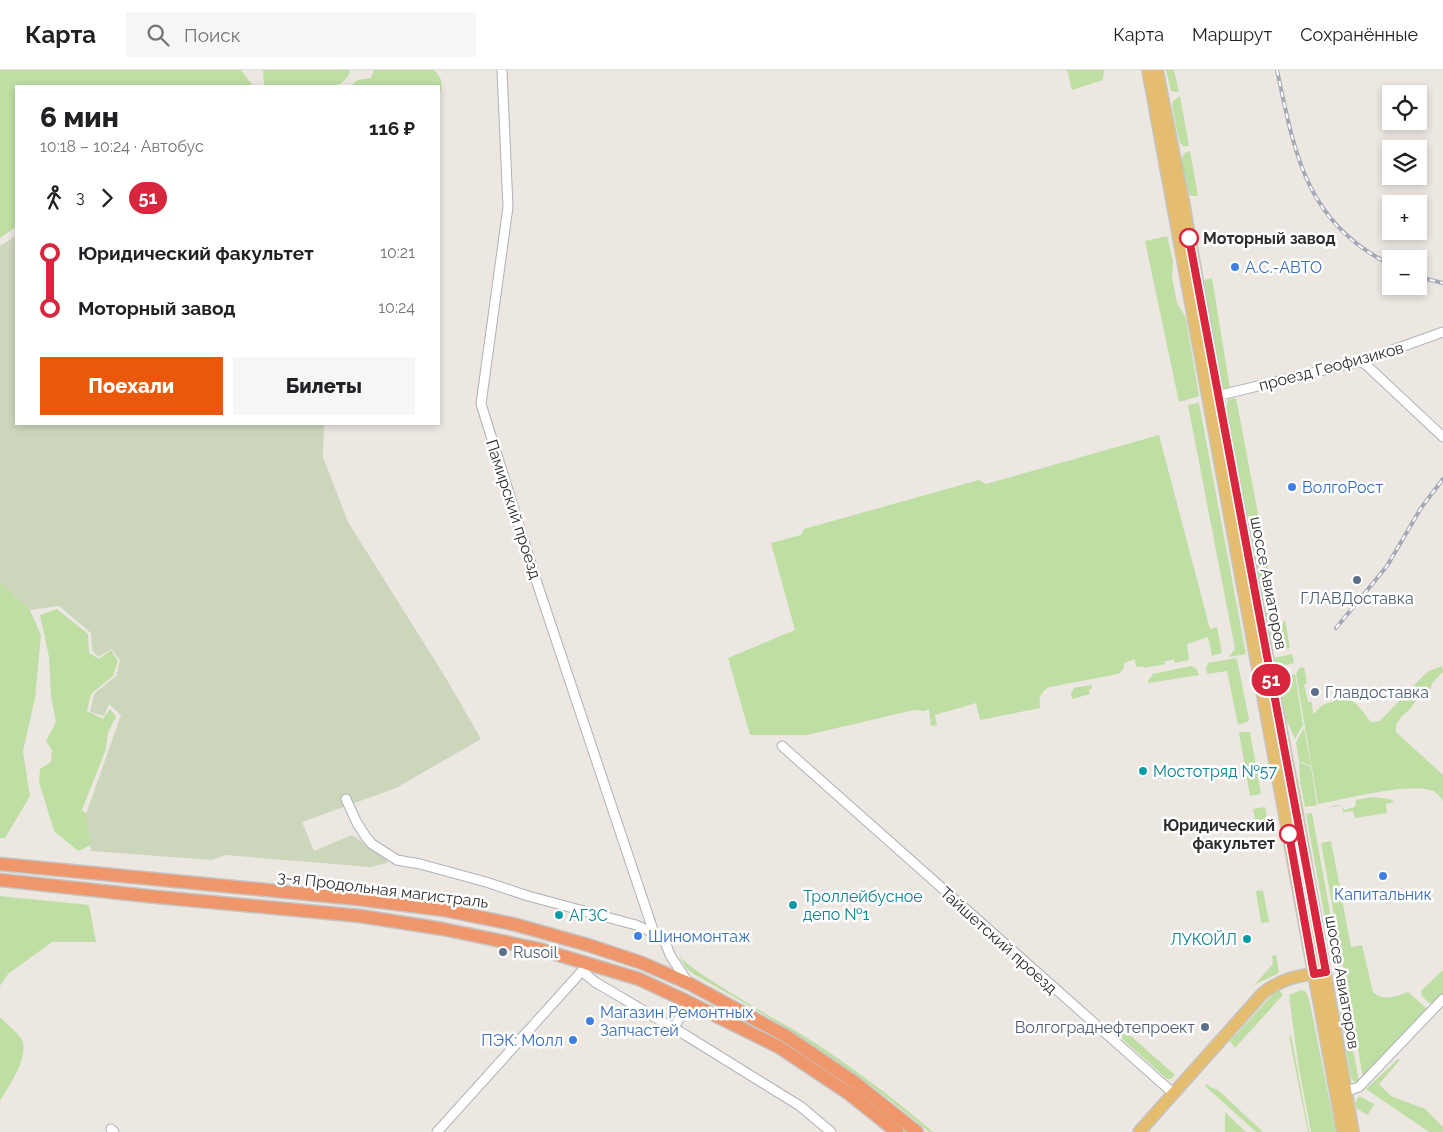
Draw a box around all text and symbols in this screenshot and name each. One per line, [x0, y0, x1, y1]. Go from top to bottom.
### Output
search box [126, 12, 476, 57]
text: Карта [25, 20, 96, 49]
icon: search [144, 21, 172, 49]
text: Поиск [184, 24, 241, 46]
text: Карта [1113, 24, 1164, 45]
text: Маршрут [1192, 24, 1272, 45]
text: Сохранённые [1300, 24, 1418, 45]
map controls [1382, 85, 1427, 295]
button: locate [1382, 85, 1427, 130]
text: 6 мин [40, 101, 119, 134]
text: 116 ₽ [369, 117, 415, 139]
text: 10:18 – 10:24 · Автобус [40, 137, 204, 156]
button: layers [1382, 140, 1427, 185]
icon: walk [40, 184, 68, 212]
icon: forward [93, 184, 121, 212]
text: 51 [139, 187, 157, 208]
text: 3 [76, 188, 85, 207]
button: + [1382, 195, 1427, 240]
marker: Моторный завод [1179, 228, 1199, 248]
place label: Моторный завод [1203, 229, 1336, 248]
text: Юридический факультет [78, 242, 314, 264]
text: 10:21 [380, 243, 415, 262]
button: − [1382, 250, 1427, 295]
place label: А.С.-АВТО [1245, 258, 1322, 277]
marker: А.С.-АВТО [1229, 261, 1241, 273]
text: Моторный завод [78, 297, 236, 319]
text: 10:24 [378, 298, 415, 317]
street label: проезд Геофизиков [1257, 338, 1406, 395]
button: Поехали [40, 357, 223, 415]
button: Билеты [233, 357, 415, 415]
street label: Памирский проезд [482, 437, 545, 581]
place label: ВолгоРост [1302, 478, 1383, 497]
marker: ВолгоРост [1286, 481, 1298, 493]
street label: шоссе Авиаторов [1246, 515, 1291, 651]
marker: ГЛАВДоставка [1351, 574, 1363, 586]
place label: ГЛАВДоставка [1300, 589, 1414, 608]
line badge: 51 [1248, 664, 1294, 696]
text: 51 [1262, 669, 1280, 690]
place label: Главдоставка [1325, 683, 1429, 702]
marker: Главдоставка [1309, 686, 1321, 698]
place label: Мостотряд №57 [1153, 762, 1277, 781]
marker: Мостотряд №57 [1137, 765, 1149, 777]
place label: Юридический факультет [1163, 816, 1275, 853]
marker: Юридический факультет [1279, 824, 1299, 844]
street label: 3-я Продольная магистраль [276, 867, 490, 912]
marker: Капитальник [1377, 870, 1389, 882]
street label: Тайшетский проезд [936, 883, 1061, 998]
place label: Капитальник [1334, 885, 1432, 904]
place label: Троллейбусное депо №1 [803, 887, 923, 924]
marker: Троллейбусное депо №1 [787, 899, 799, 911]
place label: АГЗС [569, 906, 608, 925]
marker: АГЗС [553, 909, 565, 921]
street label: шоссе Авиаторов [1321, 914, 1364, 1050]
place label: Шиномонтаж [648, 927, 751, 946]
marker: Шиномонтаж [632, 930, 644, 942]
place label: ЛУКОЙЛ [1170, 930, 1237, 949]
marker: ЛУКОЙЛ [1241, 933, 1253, 945]
place label: Rusoil [513, 943, 559, 962]
marker: Rusoil [497, 946, 509, 958]
place label: Магазин Ремонтных Запчастей [600, 1003, 753, 1040]
marker: Магазин Ремонтных Запчастей [584, 1015, 596, 1027]
place label: Волгограднефтепроект [1015, 1018, 1195, 1037]
marker: Волгограднефтепроект [1199, 1021, 1211, 1033]
place label: ПЭК: Молл [481, 1031, 563, 1050]
marker: ПЭК: Молл [567, 1034, 579, 1046]

